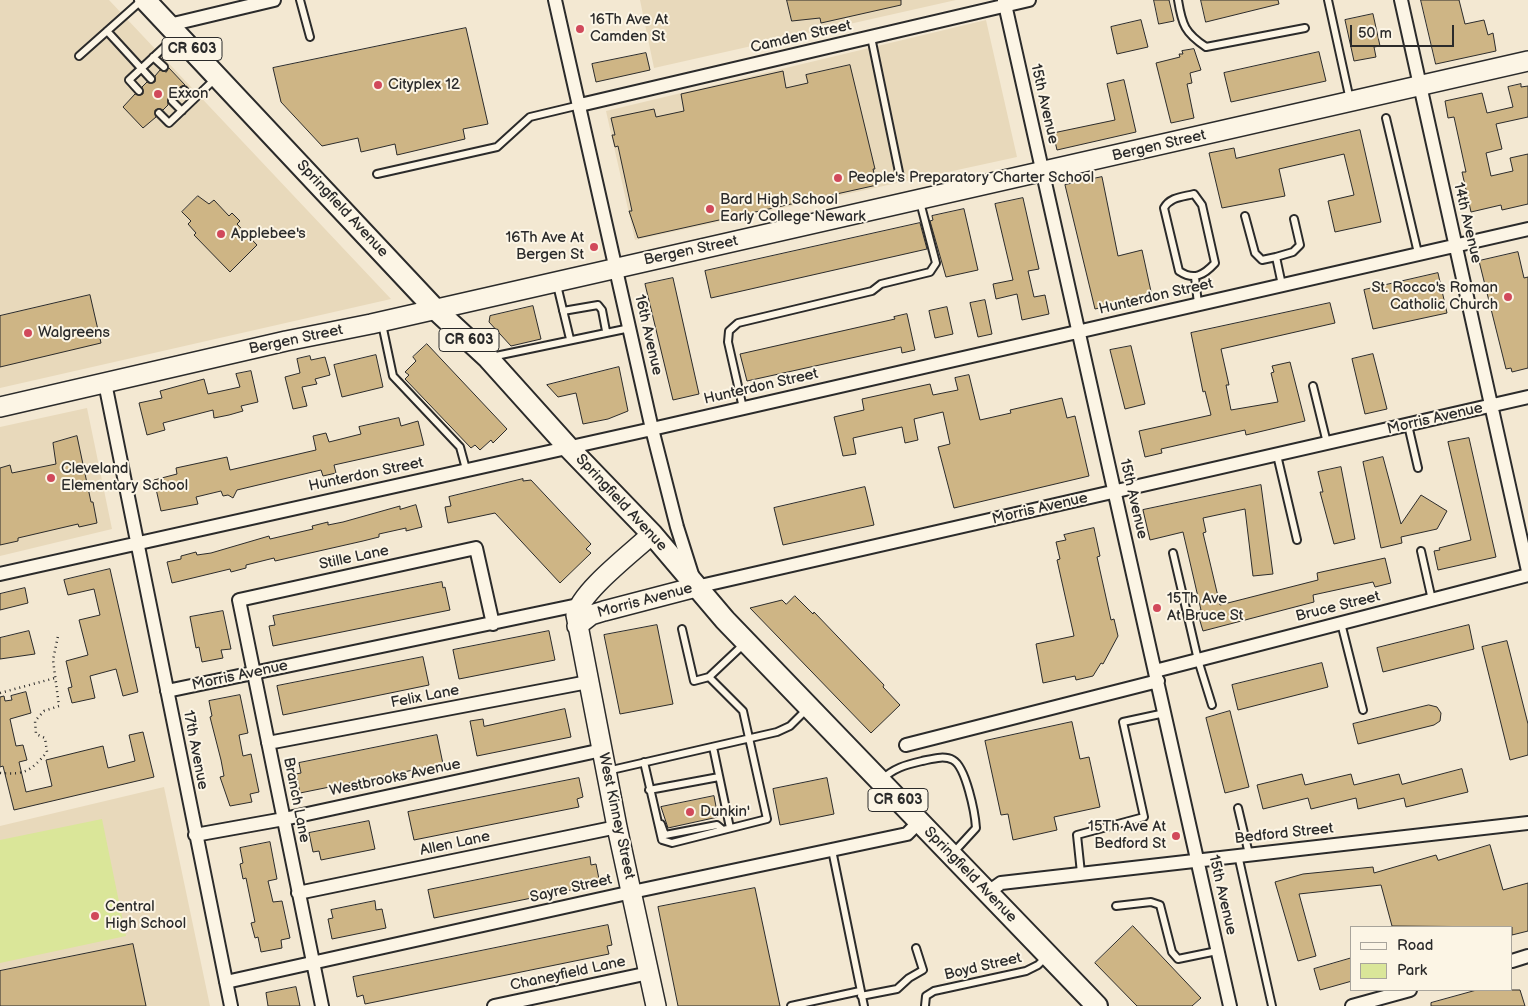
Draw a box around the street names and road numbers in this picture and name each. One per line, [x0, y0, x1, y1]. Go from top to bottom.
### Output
street label: Camden Street [749, 17, 853, 57]
road number: CR 603 [162, 38, 222, 61]
street label: 15th Avenue [1026, 62, 1062, 146]
street label: Bergen Street [1110, 126, 1208, 166]
street label: Springfield Avenue [292, 157, 392, 261]
street label: 14th Avenue [1449, 181, 1485, 265]
street label: Bergen Street [642, 232, 740, 270]
street label: Hunterdon Street [1097, 275, 1215, 319]
street label: 16th Avenue [630, 293, 666, 377]
street label: Bergen Street [247, 321, 345, 359]
road number: CR 603 [439, 328, 499, 352]
street label: Hunterdon Street [702, 365, 820, 409]
street label: Morris Avenue [1385, 399, 1485, 439]
street label: Springfield Avenue [571, 451, 671, 555]
street label: Hunterdon Street [307, 454, 425, 496]
street label: 15th Avenue [1115, 457, 1151, 541]
street label: Morris Avenue [990, 489, 1090, 529]
street label: Stille Lane [318, 542, 390, 574]
street label: Morris Avenue [596, 580, 694, 622]
street label: Bruce Street [1294, 588, 1382, 626]
street label: Morris Avenue [190, 657, 290, 695]
street label: Felix Lane [389, 682, 461, 712]
street label: 17th Avenue [178, 709, 212, 791]
street label: West Kinney Street [594, 751, 638, 881]
street label: Westbrooks Avenue [328, 755, 462, 801]
street label: Branch Lane [279, 756, 313, 844]
road number: CR 603 [868, 788, 928, 812]
street label: Bedford Street [1234, 820, 1334, 848]
street label: Springfield Avenue [920, 823, 1020, 927]
street label: Allen Lane [418, 828, 492, 860]
street label: 15th Avenue [1204, 853, 1240, 937]
street label: Sayre Street [528, 871, 614, 907]
street label: Boyd Street [943, 949, 1023, 985]
street label: Chaneyfield Lane [509, 953, 627, 995]

